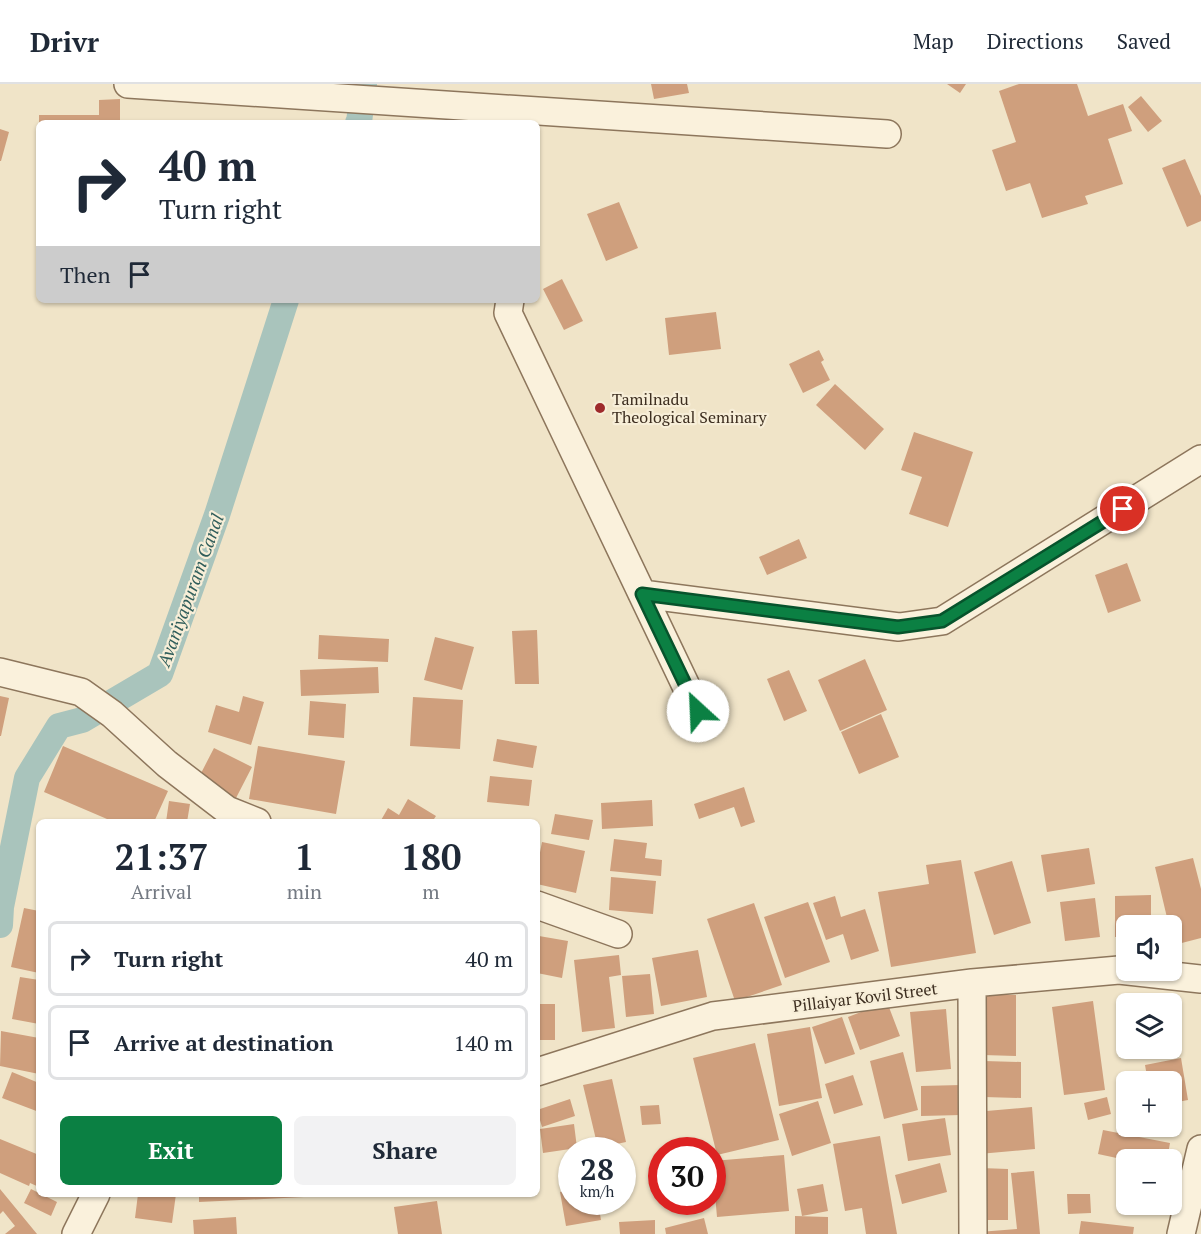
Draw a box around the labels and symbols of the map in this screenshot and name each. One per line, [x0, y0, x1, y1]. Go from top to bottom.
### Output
place label: Tamilnadu Theological Seminary [612, 388, 768, 428]
marker: Tamilnadu Theological Seminary [593, 401, 607, 415]
pin [1097, 483, 1148, 534]
water label: Avaniyapuram Canal [151, 510, 229, 671]
position arrow [666, 679, 730, 743]
street label: Pillaiyar Kovil Street [791, 977, 939, 1017]
speed limit sign: 30 [648, 1137, 726, 1215]

